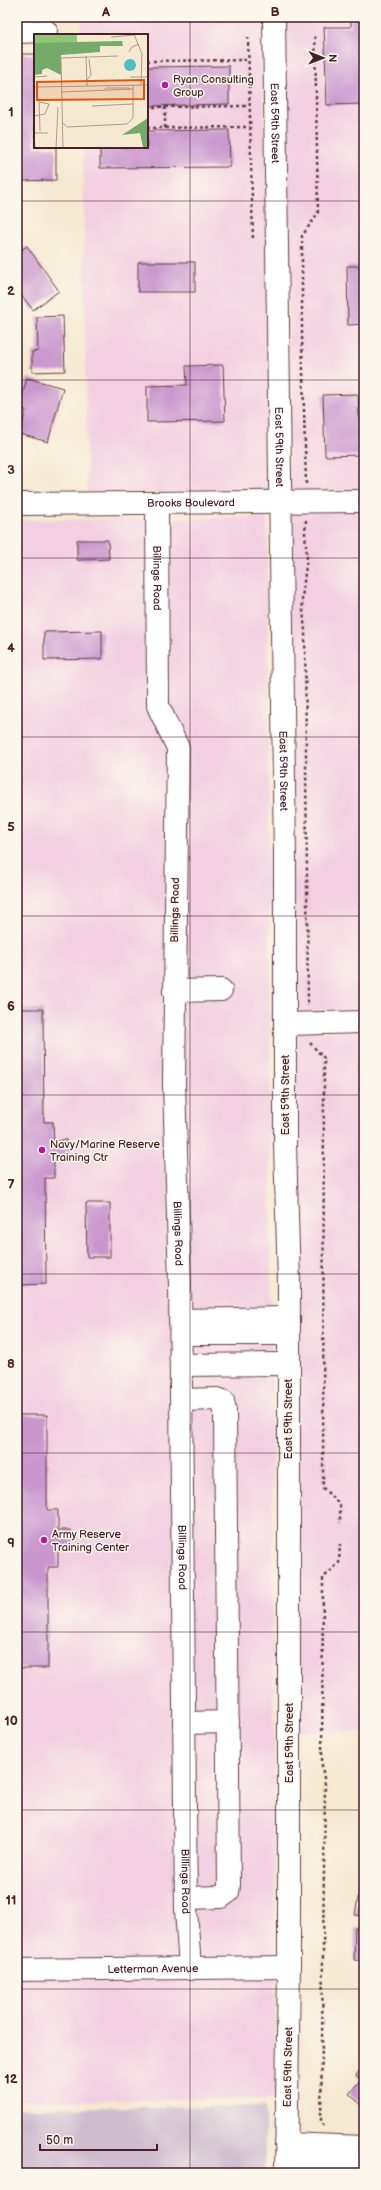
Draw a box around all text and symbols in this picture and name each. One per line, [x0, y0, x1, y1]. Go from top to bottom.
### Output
text: A [101, 4, 110, 20]
text: B [270, 4, 280, 20]
inset map [34, 34, 148, 148]
north arrow [303, 38, 343, 78]
text: N [326, 54, 339, 62]
place label: Ryan Consulting Group [173, 73, 254, 99]
marker: Ryan Consulting Group [160, 80, 170, 90]
street label: East 59th Street [268, 83, 282, 164]
text: 1 [8, 104, 14, 120]
text: 2 [7, 283, 15, 299]
street label: East 59th Street [273, 407, 287, 488]
text: 3 [7, 462, 15, 478]
street label: Brooks Boulevard [147, 496, 235, 509]
street label: Billings Road [151, 545, 164, 611]
text: 4 [7, 640, 15, 656]
street label: East 59th Street [277, 731, 291, 812]
text: 5 [7, 819, 15, 835]
street label: Billings Road [168, 877, 182, 943]
text: 6 [7, 998, 15, 1014]
street label: East 59th Street [279, 1054, 292, 1135]
place label: Navy/Marine Reserve Training Ctr [50, 1138, 160, 1164]
marker: Navy/Marine Reserve Training Ctr [37, 1145, 47, 1155]
text: 7 [7, 1177, 15, 1193]
street label: Billings Road [171, 1201, 186, 1266]
text: 8 [7, 1356, 15, 1372]
street label: East 59th Street [282, 1378, 295, 1459]
street label: Billings Road [176, 1525, 189, 1590]
place label: Army Reserve Training Center [52, 1528, 130, 1554]
text: 9 [7, 1535, 15, 1551]
marker: Army Reserve Training Center [39, 1535, 49, 1545]
street label: East 59th Street [283, 1702, 296, 1783]
text: 10 [4, 1713, 18, 1729]
street label: Billings Road [179, 1849, 193, 1914]
text: 11 [6, 1892, 16, 1908]
street label: Letterman Avenue [107, 1961, 199, 1976]
street label: East 59th Street [281, 2026, 295, 2107]
text: 12 [4, 2071, 18, 2087]
scale bar [40, 2126, 157, 2152]
text: 50 m [46, 2133, 73, 2148]

